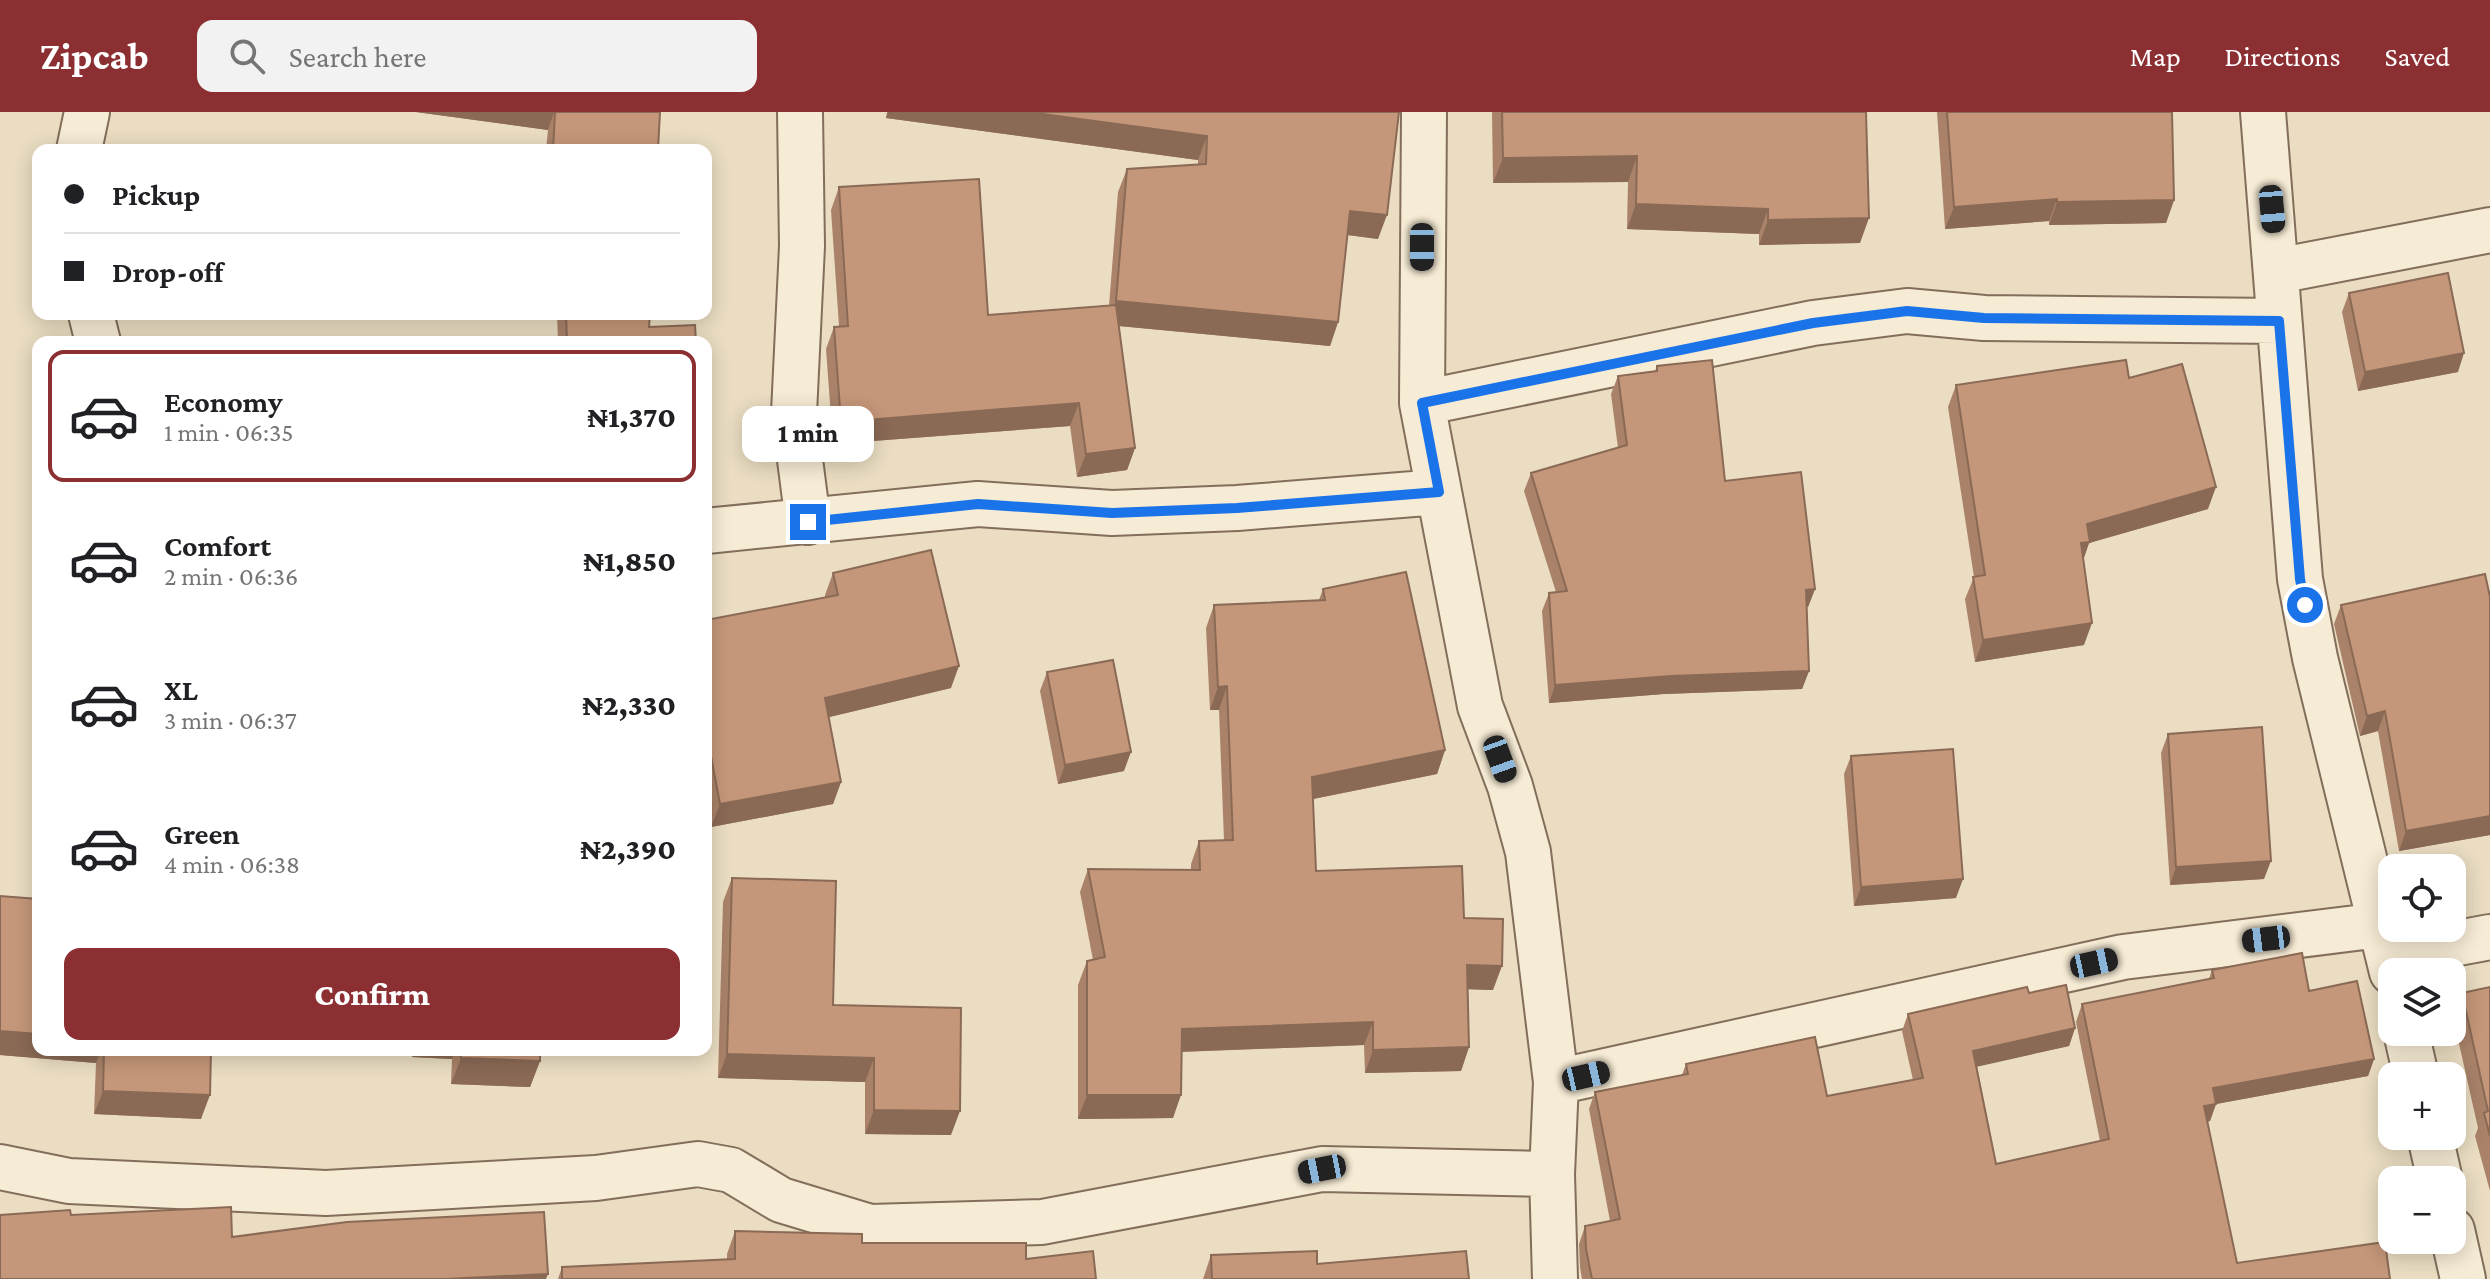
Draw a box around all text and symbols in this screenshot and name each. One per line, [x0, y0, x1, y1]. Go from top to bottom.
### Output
search box [197, 20, 757, 92]
icon: search [225, 34, 269, 78]
text: Zipcab [40, 35, 149, 77]
text: Search here [289, 40, 426, 73]
text: Map [2130, 41, 2181, 72]
text: Directions [2225, 41, 2340, 72]
text: Saved [2384, 41, 2450, 72]
text: Pickup [112, 178, 200, 211]
car [2258, 184, 2286, 234]
car [1410, 223, 1434, 271]
text: Drop-off [112, 255, 223, 288]
icon: car [68, 380, 140, 452]
text: Economy [164, 385, 283, 418]
text: ₦1,370 [587, 400, 676, 433]
callout: 1 min [742, 406, 874, 462]
text: 1 min · 06:35 [164, 418, 294, 447]
text: 1 min [778, 419, 838, 448]
route end [790, 504, 826, 540]
icon: car [68, 524, 140, 596]
text: Comfort [164, 529, 271, 562]
text: ₦1,850 [583, 544, 676, 577]
text: 2 min · 06:36 [164, 562, 298, 591]
route start [2287, 587, 2323, 623]
icon: car [68, 668, 140, 740]
text: XL [164, 673, 198, 706]
text: ₦2,330 [582, 688, 676, 721]
text: 3 min · 06:37 [164, 706, 297, 735]
car [1481, 732, 1519, 786]
icon: car [68, 812, 140, 884]
text: Green [164, 817, 240, 850]
text: ₦2,390 [580, 832, 676, 865]
text: 4 min · 06:38 [164, 850, 300, 879]
map controls [2378, 854, 2466, 1254]
button: locate [2378, 854, 2466, 942]
car [2241, 924, 2291, 954]
car [2068, 946, 2120, 980]
button: Confirm [64, 948, 680, 1040]
button: layers [2378, 958, 2466, 1046]
car [1560, 1059, 1612, 1093]
button: + [2378, 1062, 2466, 1150]
car [1296, 1153, 1348, 1185]
button: − [2378, 1166, 2466, 1254]

